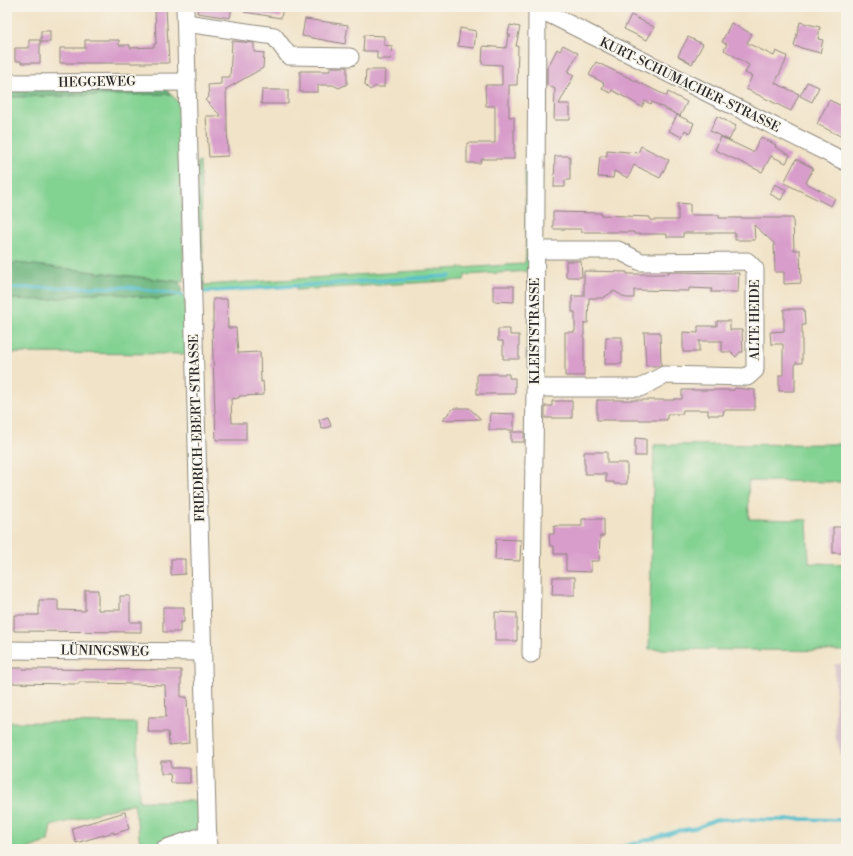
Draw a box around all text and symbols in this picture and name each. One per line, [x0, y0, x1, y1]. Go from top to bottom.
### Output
street label: KURT-SCHUMACHER-STRASSE [597, 34, 783, 136]
street label: HEGGEWEG [58, 73, 136, 91]
street label: KLEISTSTRASSE [527, 278, 543, 384]
street label: ALTE HEIDE [747, 279, 763, 362]
street label: FRIEDRICH-EBERT-STRASSE [186, 334, 208, 522]
street label: LÜNINGSWEG [60, 641, 150, 660]

